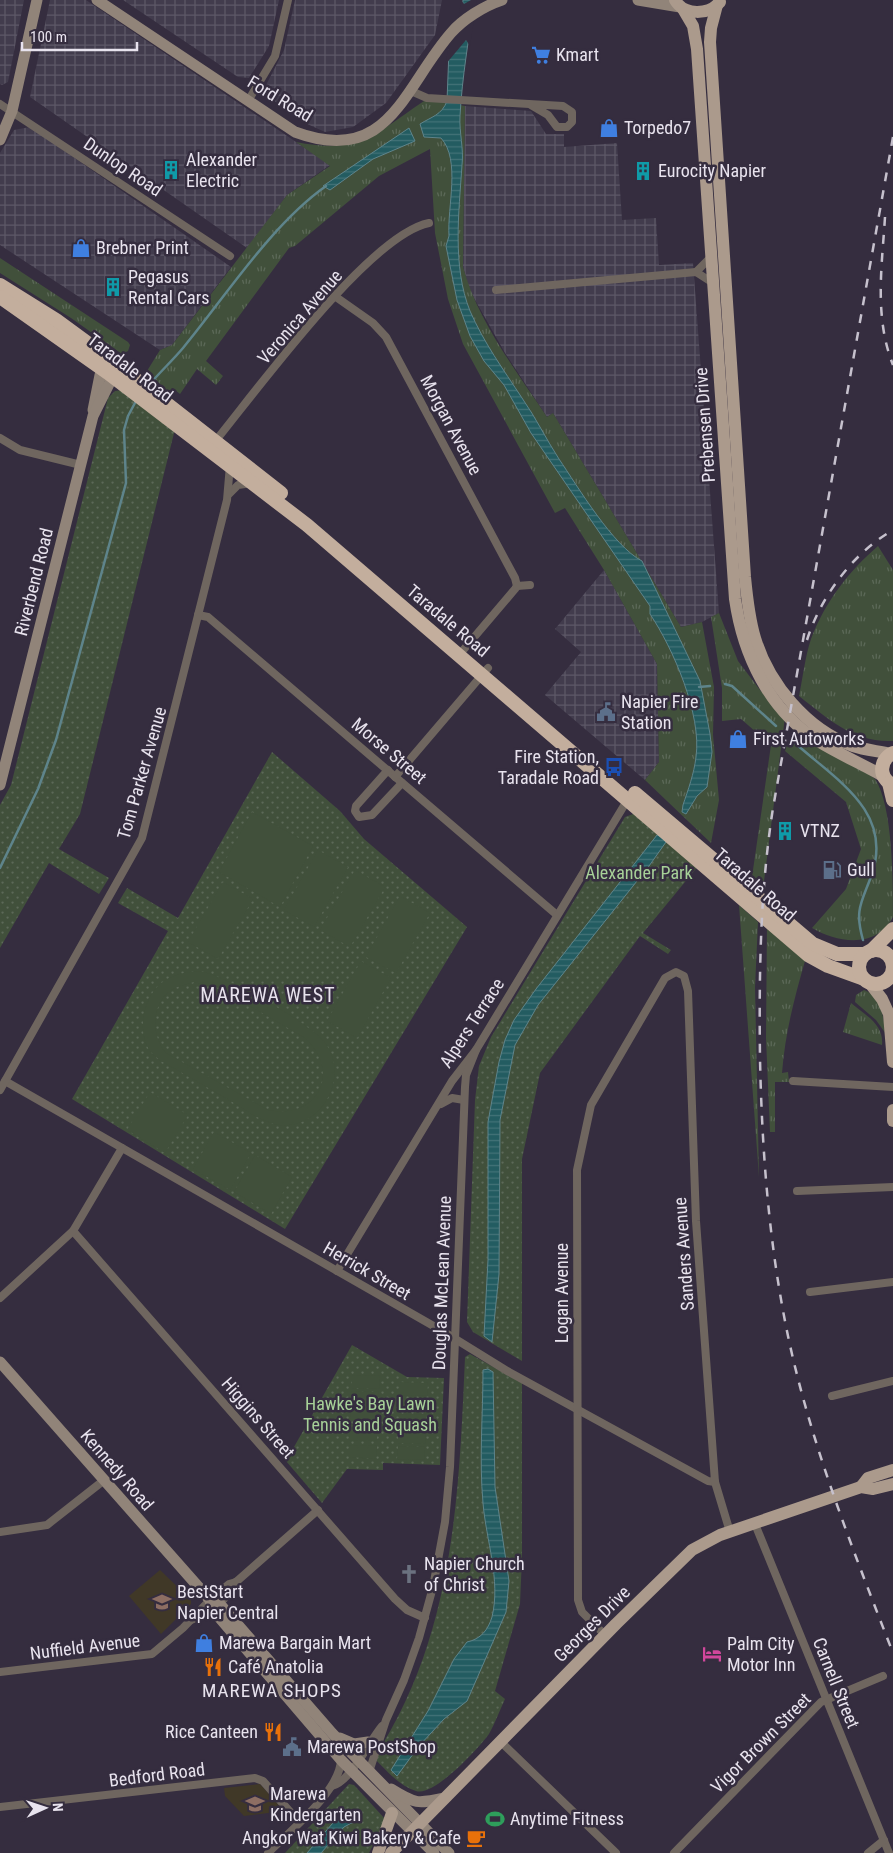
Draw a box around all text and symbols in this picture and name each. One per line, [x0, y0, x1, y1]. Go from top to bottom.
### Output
scale bar [22, 20, 138, 52]
text: 100 m [30, 28, 67, 46]
supermarket icon: Kmart [530, 44, 552, 66]
place label: Kmart [556, 44, 599, 65]
street label: Ford Road [244, 71, 317, 126]
shop icon: Torpedo7 [598, 117, 620, 139]
place label: Torpedo7 [624, 117, 691, 138]
street label: Dunlop Road [80, 133, 166, 200]
place label: Alexander Electric [186, 149, 258, 191]
building icon: Alexander Electric [160, 159, 182, 181]
building icon: Eurocity Napier [632, 160, 654, 182]
place label: Eurocity Napier [658, 160, 766, 181]
shop icon: Brebner Print [70, 237, 92, 259]
place label: Brebner Print [96, 237, 189, 258]
street label: Veronica Avenue [253, 265, 346, 368]
place label: Pegasus Rental Cars [128, 266, 209, 308]
building icon: Pegasus Rental Cars [102, 276, 124, 298]
street label: Taradale Road [84, 329, 177, 406]
street label: Prebensen Drive [690, 367, 719, 483]
street label: Morgan Avenue [416, 371, 487, 478]
street label: Riverbend Road [10, 526, 57, 638]
street label: Taradale Road [403, 580, 494, 661]
place label: Napier Fire Station [621, 691, 698, 733]
public building icon: Napier Fire Station [595, 701, 617, 723]
street label: Tom Parker Avenue [113, 704, 170, 842]
street label: Morse Street [348, 713, 431, 788]
shop icon: First Autoworks [727, 728, 749, 750]
place label: First Autoworks [753, 728, 865, 749]
place label: Fire Station, Taradale Road [498, 746, 599, 788]
bus stop icon: Fire Station, Taradale Road [603, 756, 625, 778]
building icon: VTNZ [774, 820, 796, 842]
place label: VTNZ [800, 820, 840, 841]
street label: Taradale Road [710, 844, 800, 926]
fuel station icon: Gull [821, 859, 843, 881]
place label: Gull [847, 859, 875, 880]
park label: Alexander Park [585, 862, 693, 883]
street label: Alpers Terrace [435, 974, 508, 1071]
district label: MAREWA WEST [200, 983, 336, 1007]
street label: Douglas McLean Avenue [428, 1196, 455, 1370]
street label: Sanders Avenue [669, 1197, 698, 1311]
street label: Herrick Street [320, 1237, 415, 1304]
street label: Logan Avenue [551, 1243, 572, 1343]
street label: Higgins Street [218, 1373, 299, 1462]
park label: Hawke's Bay Lawn Tennis and Squash [303, 1393, 437, 1435]
street label: Kennedy Road [76, 1425, 158, 1515]
place label: Napier Church of Christ [424, 1553, 525, 1595]
church icon: Napier Church of Christ [398, 1563, 420, 1585]
place label: BestStart Napier Central [177, 1581, 278, 1623]
street label: Georges Drive [549, 1581, 634, 1666]
school or university icon: BestStart Napier Central [151, 1591, 173, 1613]
street label: Nuffield Avenue [29, 1629, 141, 1664]
shop icon: Marewa Bargain Mart [193, 1632, 215, 1654]
place label: Marewa Bargain Mart [219, 1632, 371, 1653]
place label: Palm City Motor Inn [727, 1633, 795, 1675]
street label: Carnell Street [809, 1634, 864, 1731]
hotel icon: Palm City Motor Inn [701, 1643, 723, 1665]
restaurant icon: Café Anatolia [202, 1656, 224, 1678]
place label: Café Anatolia [228, 1656, 324, 1677]
district label: MAREWA SHOPS [202, 1679, 342, 1702]
street label: Vigor Brown Street [706, 1688, 815, 1797]
place label: Rice Canteen [165, 1721, 258, 1742]
restaurant icon: Rice Canteen [262, 1721, 284, 1743]
public building icon: Marewa PostShop [281, 1736, 303, 1758]
place label: Marewa PostShop [307, 1736, 436, 1757]
street label: Bedford Road [108, 1758, 206, 1791]
north arrow [20, 1783, 70, 1833]
place label: Marewa Kindergarten [270, 1783, 361, 1825]
school or university icon: Marewa Kindergarten [244, 1793, 266, 1815]
text: N [50, 1803, 66, 1812]
sports icon: Anytime Fitness [484, 1808, 506, 1830]
place label: Anytime Fitness [510, 1808, 624, 1829]
place label: Angkor Wat Kiwi Bakery & Cafe [242, 1827, 461, 1848]
cafe icon: Angkor Wat Kiwi Bakery & Cafe [465, 1827, 487, 1849]

